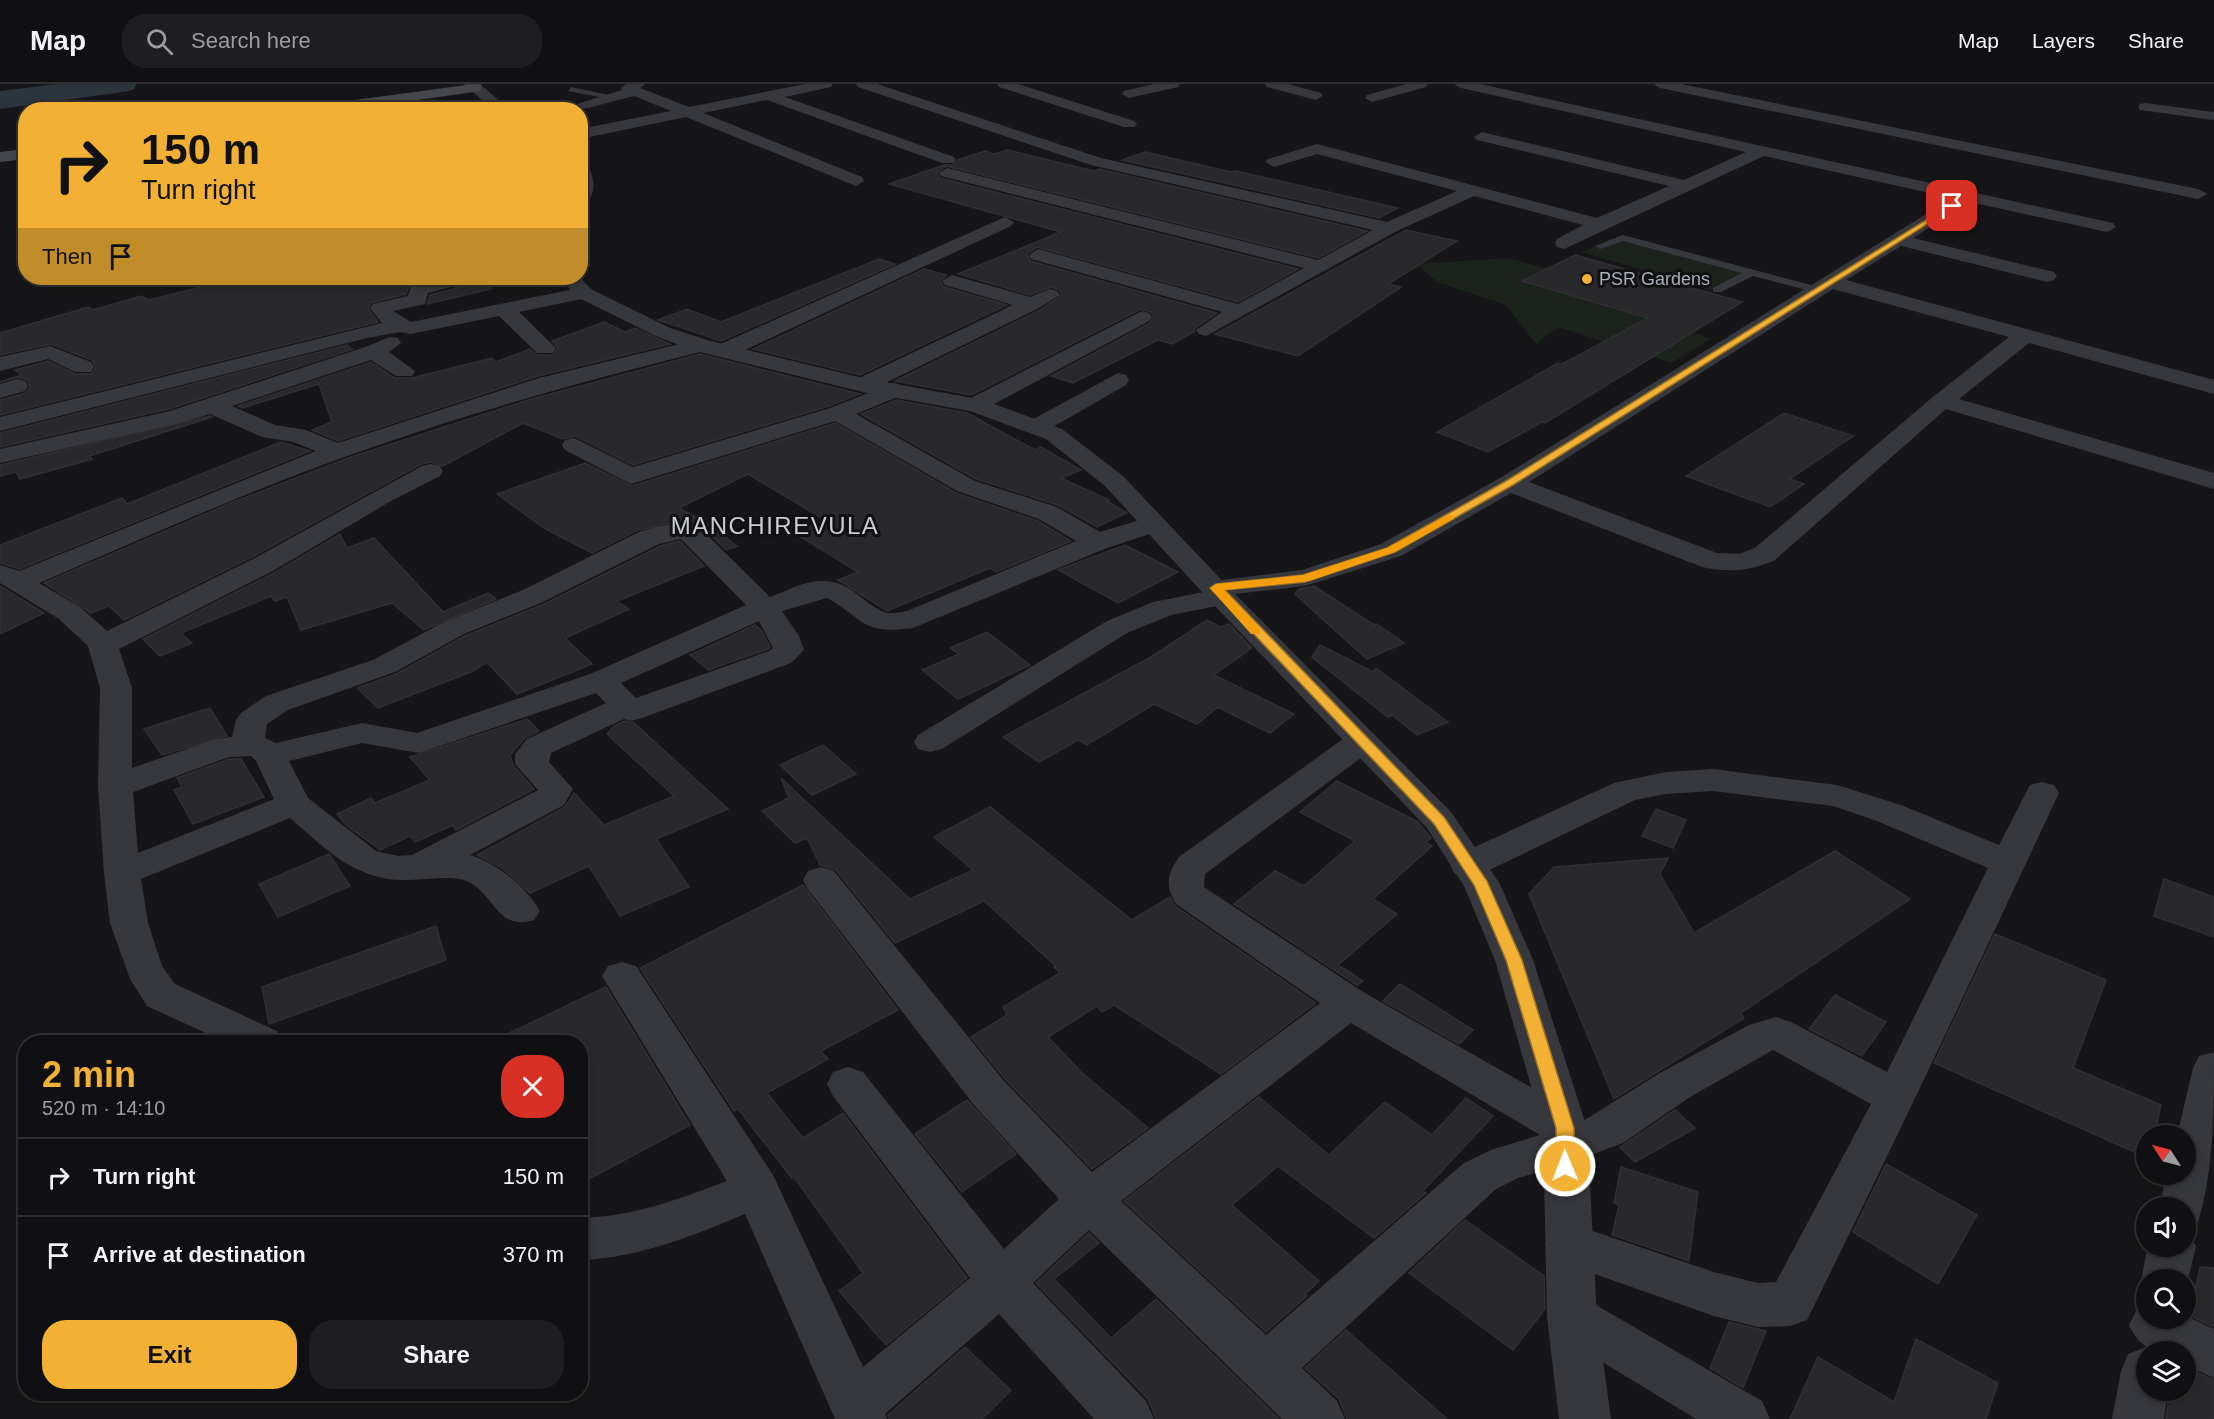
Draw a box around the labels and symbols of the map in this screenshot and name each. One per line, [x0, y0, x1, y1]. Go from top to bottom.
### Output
pin [1926, 180, 1977, 231]
place label: PSR Gardens [1599, 269, 1710, 289]
marker: PSR Gardens [1580, 272, 1594, 286]
district label: MANCHIREVULA [671, 512, 879, 539]
north arrow [2136, 1125, 2196, 1185]
position arrow [1533, 1134, 1597, 1198]

